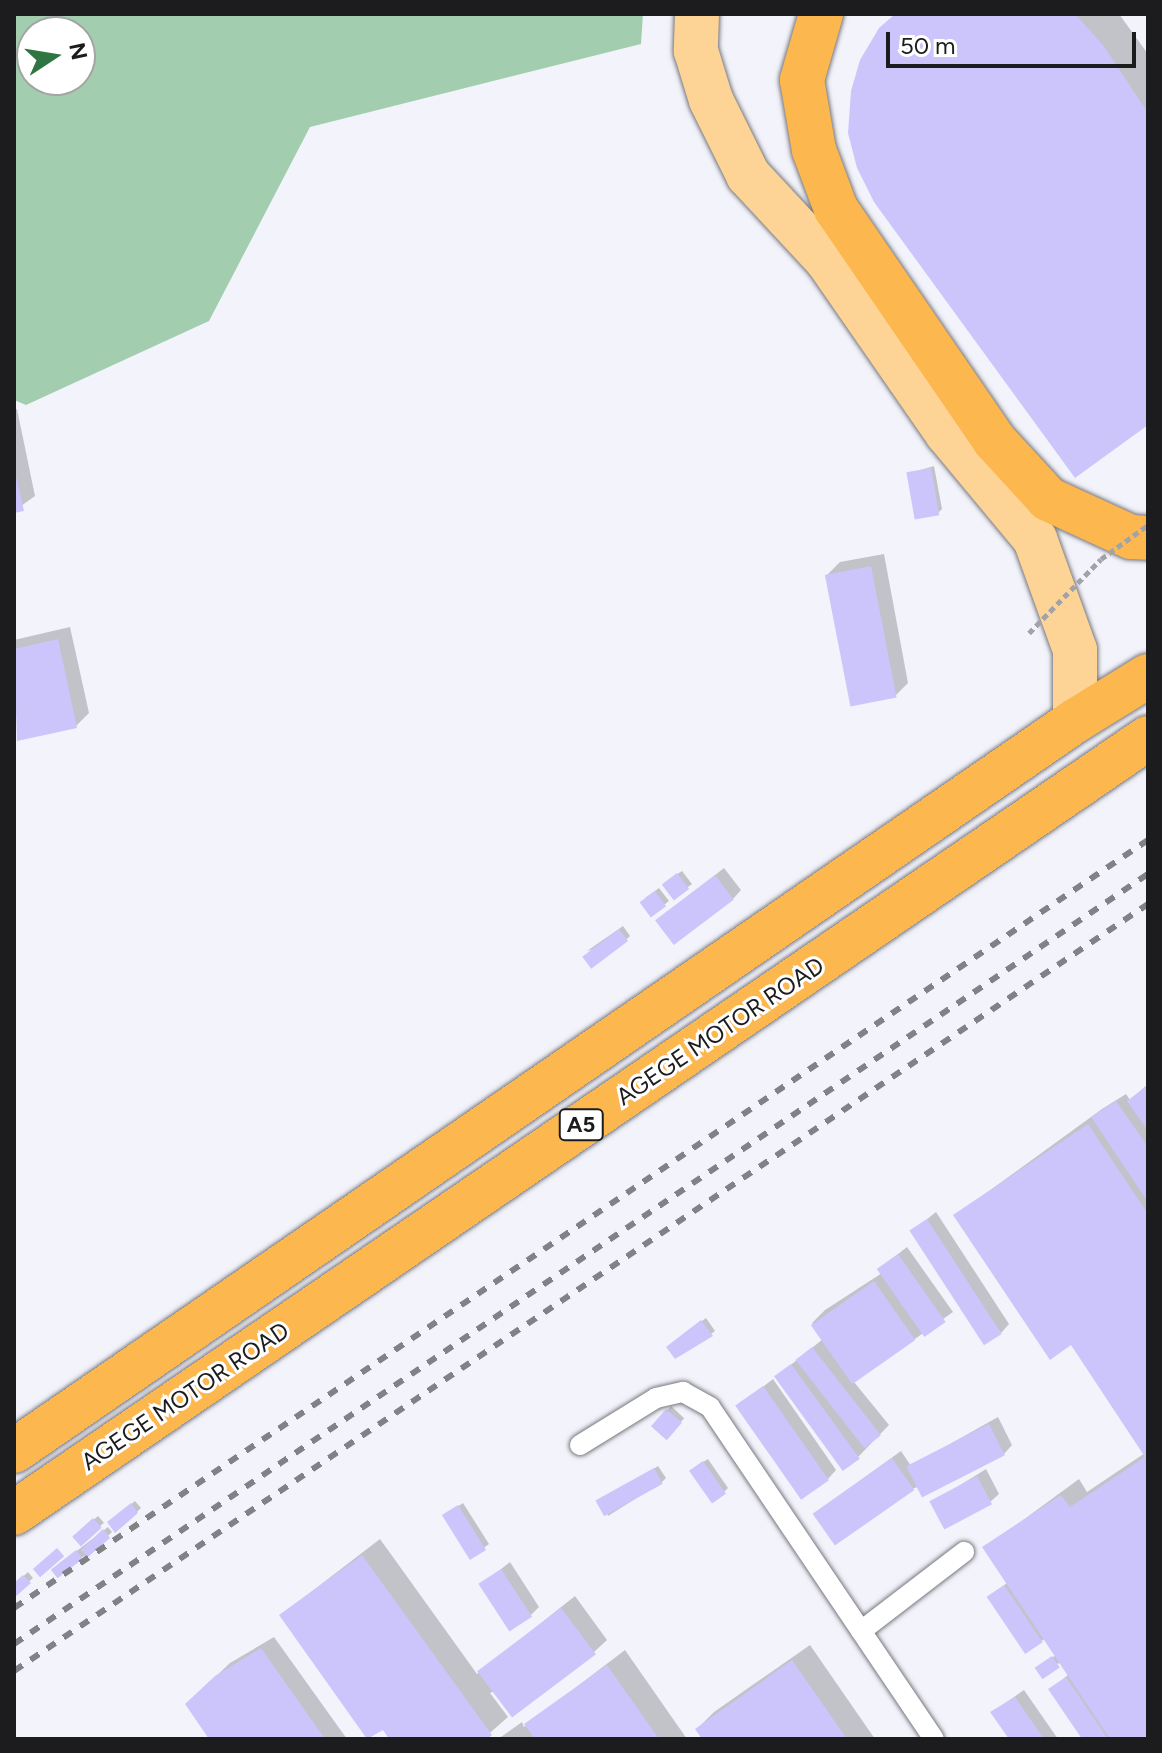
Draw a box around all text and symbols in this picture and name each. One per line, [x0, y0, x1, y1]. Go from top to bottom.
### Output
north arrow [16, 16, 96, 96]
scale bar [890, 16, 1140, 66]
text: 50 m [900, 31, 956, 60]
text: N [63, 40, 93, 62]
street label: AGEGE MOTOR ROAD [611, 951, 829, 1111]
road number: A5 [557, 1107, 605, 1143]
street label: AGEGE MOTOR ROAD [76, 1316, 294, 1476]

